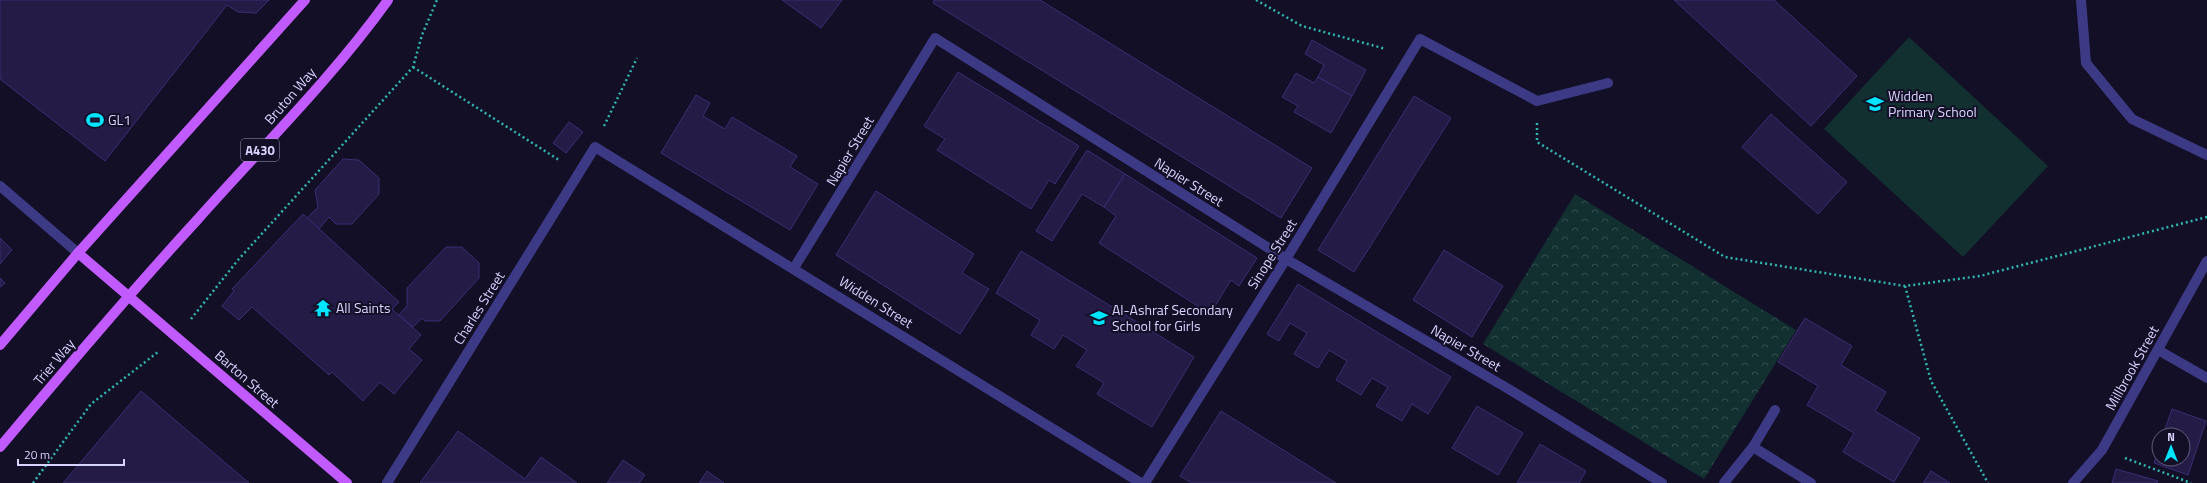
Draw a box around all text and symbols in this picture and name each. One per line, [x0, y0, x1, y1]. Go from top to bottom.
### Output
street label: Bruton Way [259, 62, 321, 129]
place label: Widden Primary School [1888, 85, 1977, 122]
school or university icon: Widden Primary School [1865, 94, 1885, 114]
place label: GL1 [108, 109, 131, 130]
sports icon: GL1 [85, 110, 105, 130]
street label: Napier Street [820, 112, 879, 190]
road number: A430 [241, 139, 279, 161]
street label: Napier Street [1151, 152, 1228, 211]
street label: Sinope Street [1242, 215, 1302, 293]
street label: Charles Street [448, 267, 510, 348]
street label: Widden Street [835, 270, 918, 333]
place label: All Saints [336, 297, 390, 318]
temple icon: All Saints [313, 298, 333, 318]
place label: Al-Ashraf Secondary School for Girls [1112, 299, 1233, 336]
school or university icon: Al-Ashraf Secondary School for Girls [1089, 308, 1109, 328]
street label: Napier Street [1427, 319, 1505, 376]
street label: Millbrook Street [2100, 321, 2164, 414]
street label: Trier Way [28, 334, 79, 389]
street label: Barton Street [210, 345, 284, 413]
north arrow [2151, 427, 2191, 467]
text: N [2167, 429, 2175, 445]
scale bar [18, 441, 124, 467]
text: 20 m [24, 445, 50, 464]

